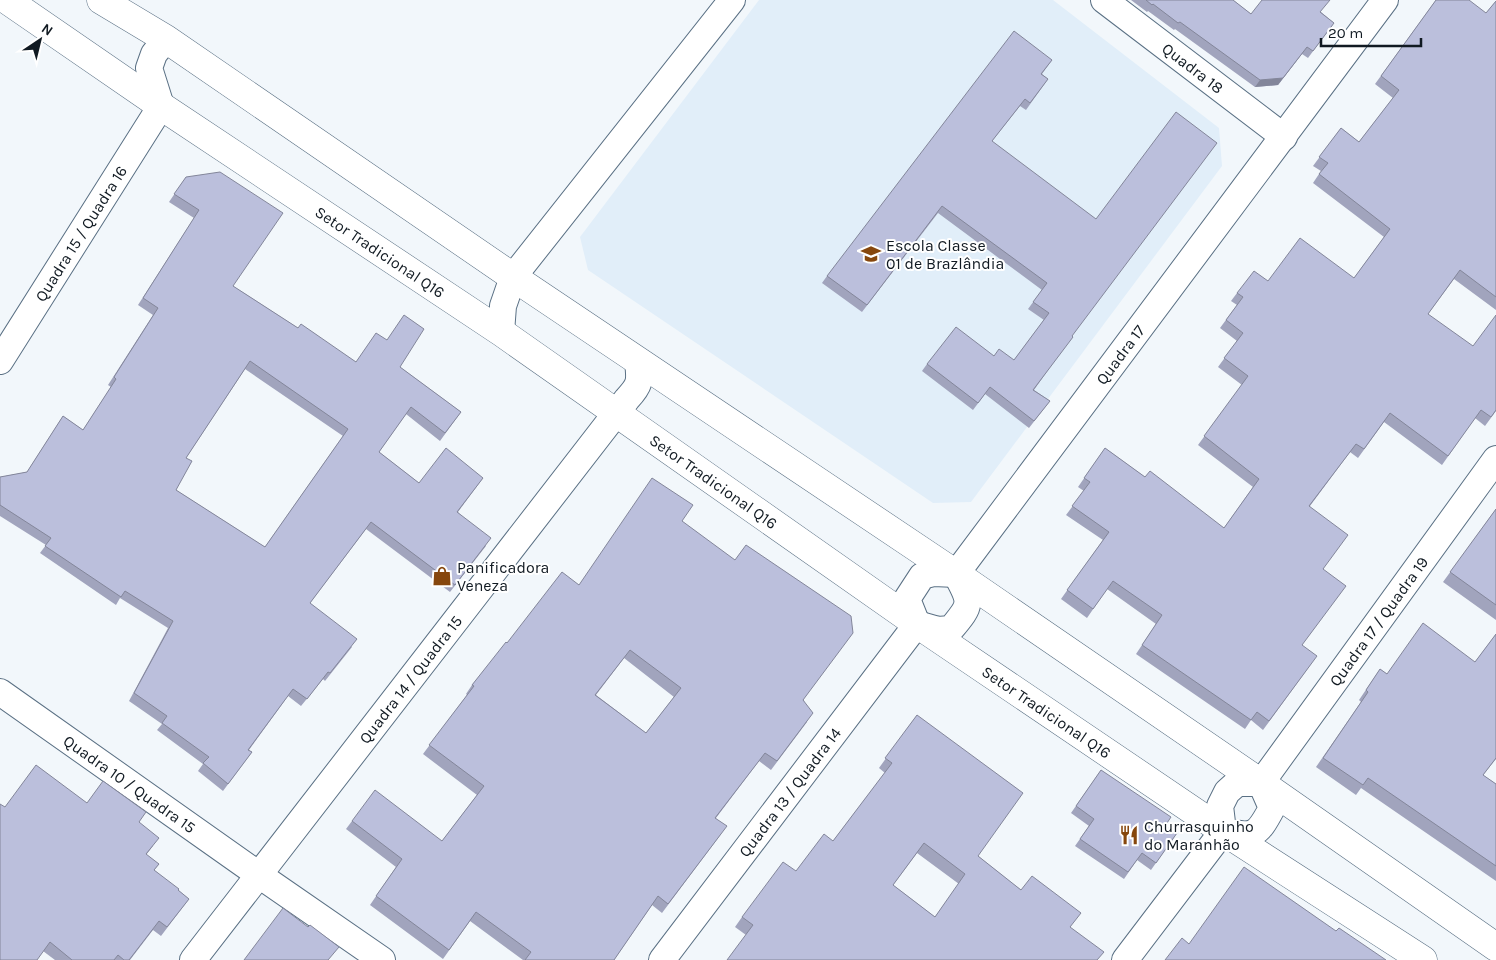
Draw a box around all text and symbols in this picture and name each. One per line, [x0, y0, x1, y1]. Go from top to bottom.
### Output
north arrow [15, 15, 65, 65]
scale bar [1321, 15, 1421, 47]
text: N [38, 20, 56, 40]
text: 20 m [1328, 24, 1363, 42]
street label: Quadra 18 [1159, 38, 1228, 97]
street label: Quadra 15 / Quadra 16 [31, 162, 131, 305]
street label: Setor Tradicional Q16 [312, 202, 448, 301]
place label: Escola Classe 01 de Brazlândia [886, 236, 1004, 273]
school or university icon: Escola Classe 01 de Brazlândia [860, 243, 882, 265]
street label: Quadra 17 [1092, 321, 1149, 388]
street label: Setor Tradicional Q16 [646, 430, 781, 533]
street label: Quadra 17 / Quadra 19 [1325, 553, 1432, 690]
place label: Panificadora Veneza [457, 558, 549, 595]
shop icon: Panificadora Veneza [431, 565, 453, 587]
street label: Quadra 14 / Quadra 15 [355, 611, 466, 747]
street label: Setor Tradicional Q16 [979, 661, 1115, 762]
street label: Quadra 13 / Quadra 14 [734, 724, 845, 860]
street label: Quadra 10 / Quadra 15 [60, 731, 200, 837]
place label: Churrasquinho do Maranhão [1144, 817, 1254, 854]
restaurant icon: Churrasquinho do Maranhão [1118, 824, 1140, 846]

